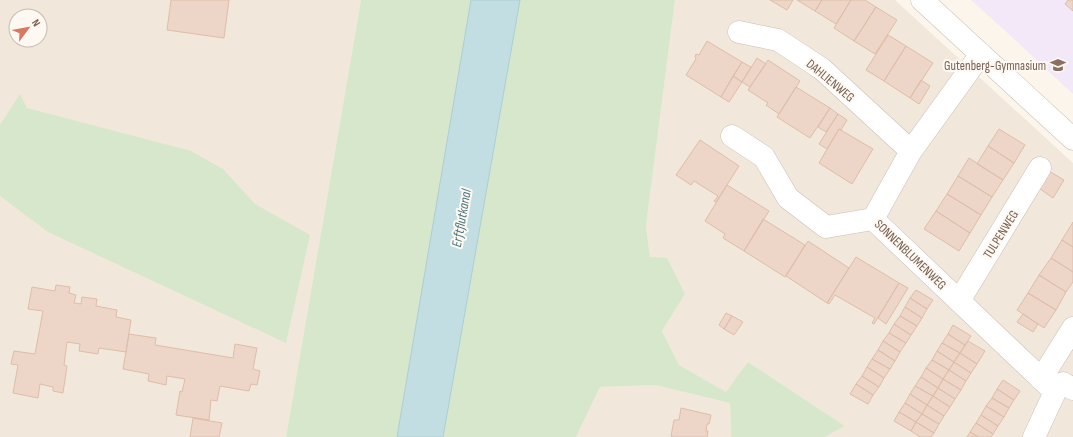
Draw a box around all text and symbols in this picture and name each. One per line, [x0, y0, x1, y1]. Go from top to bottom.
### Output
north arrow [8, 8, 48, 48]
text: N [29, 17, 43, 29]
street label: DAHLIENWEG [803, 56, 858, 106]
school or university icon: Gutenberg-Gymnasium [1049, 56, 1067, 74]
place label: Gutenberg-Gymnasium [944, 58, 1046, 74]
water label: Erftflutkanal [448, 187, 475, 248]
street label: TULPENWEG [980, 207, 1022, 262]
street label: SONNENBLUMENWEG [871, 216, 950, 293]

